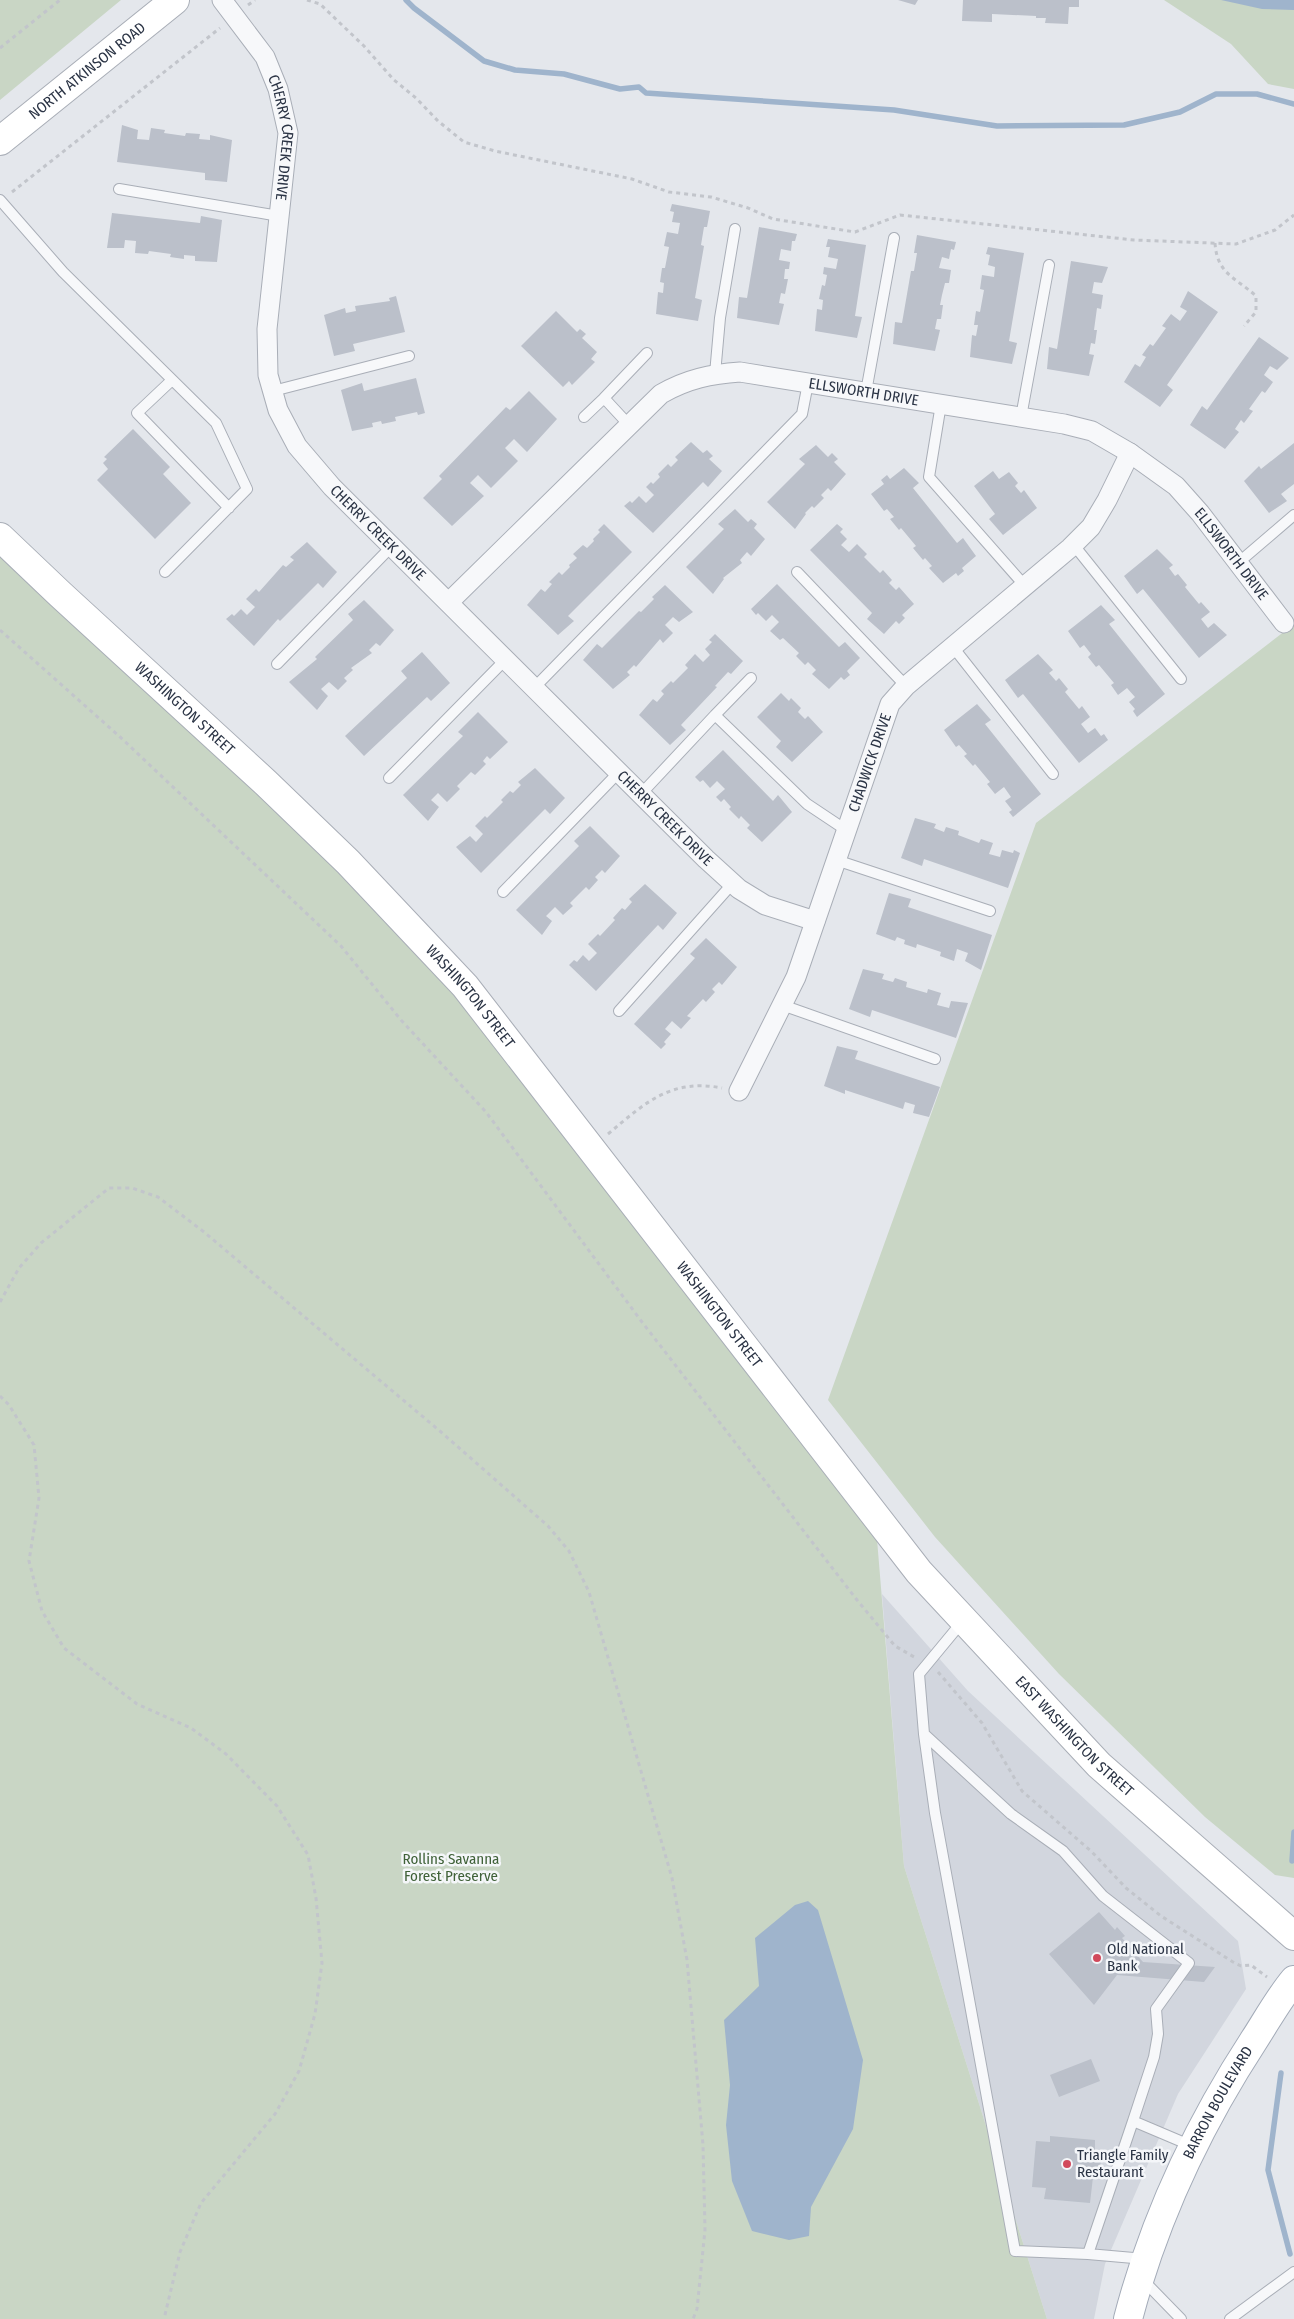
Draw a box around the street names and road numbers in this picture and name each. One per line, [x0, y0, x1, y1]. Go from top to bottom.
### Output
street label: NORTH ATKINSON ROAD [25, 18, 149, 123]
street label: CHERRY CREEK DRIVE [264, 72, 297, 201]
street label: ELLSWORTH DRIVE [807, 374, 920, 410]
street label: CHERRY CREEK DRIVE [326, 481, 430, 584]
street label: ELLSWORTH DRIVE [1191, 504, 1272, 604]
street label: WASHINGTON STREET [131, 658, 238, 759]
street label: CHADWICK DRIVE [844, 711, 895, 814]
street label: CHERRY CREEK DRIVE [613, 767, 717, 870]
street label: WASHINGTON STREET [422, 941, 519, 1051]
street label: WASHINGTON STREET [673, 1258, 766, 1371]
street label: EAST WASHINGTON STREET [1012, 1672, 1137, 1800]
street label: BARRON BOULEVARD [1179, 2043, 1257, 2162]

